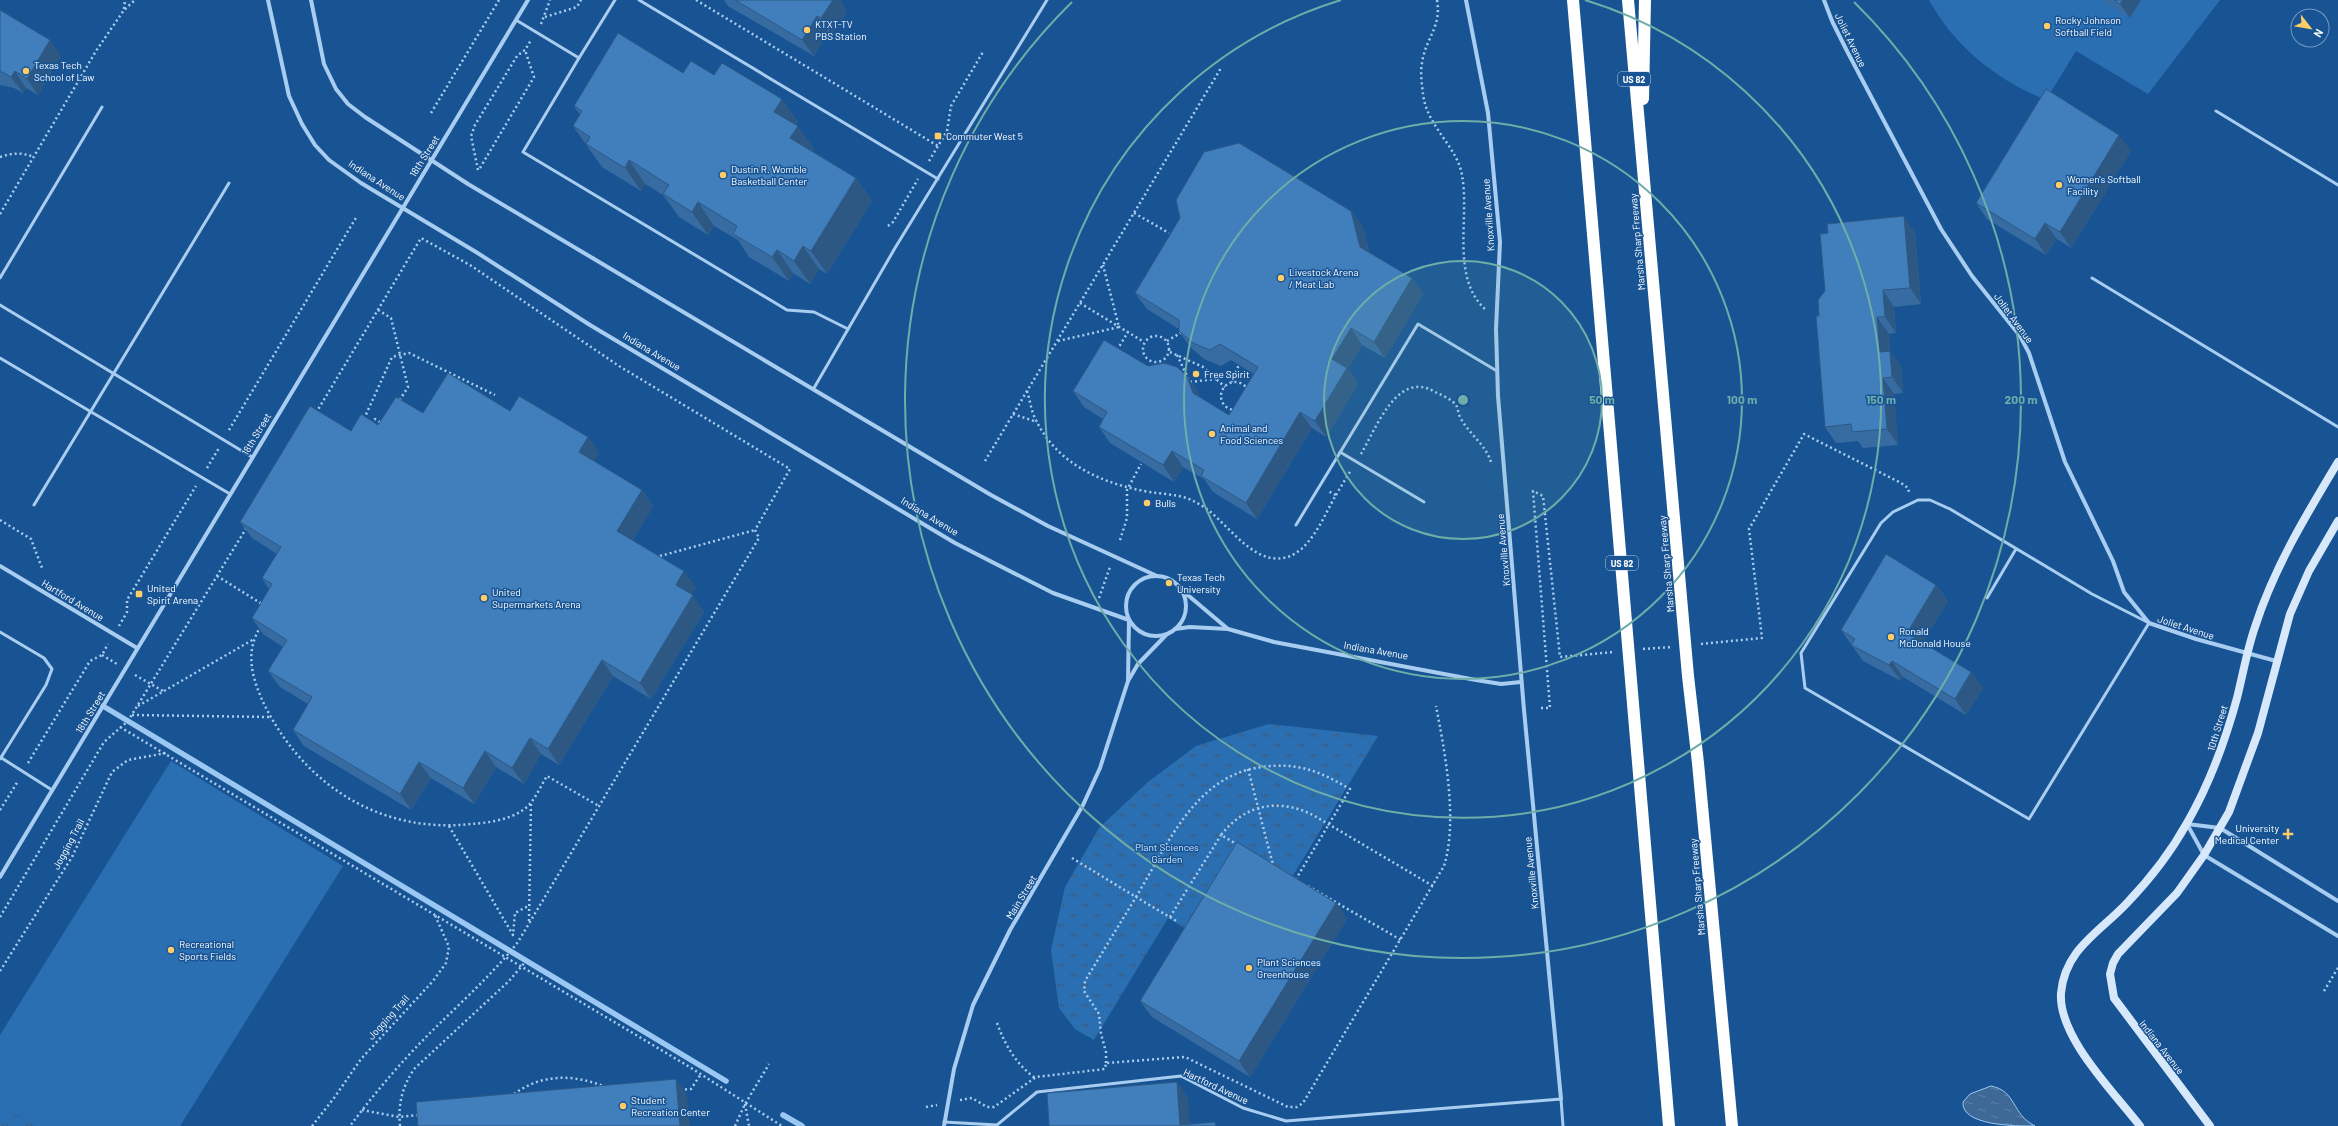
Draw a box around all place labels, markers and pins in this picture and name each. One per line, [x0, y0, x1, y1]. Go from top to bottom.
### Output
place label: Rocky Johnson Softball Field [2055, 14, 2121, 38]
place label: KTXT-TV PBS Station [815, 18, 867, 42]
marker: Rocky Johnson Softball Field [2042, 21, 2052, 31]
marker: KTXT-TV PBS Station [802, 25, 812, 35]
place label: Texas Tech School of Law [34, 59, 94, 83]
marker: Texas Tech School of Law [21, 66, 31, 76]
place label: Commuter West 5 [946, 130, 1023, 142]
marker: Commuter West 5 [933, 131, 943, 141]
place label: Dustin R. Womble Basketball Center [731, 163, 808, 187]
marker: Dustin R. Womble Basketball Center [718, 170, 728, 180]
place label: Women's Softball Facility [2067, 173, 2141, 197]
marker: Women's Softball Facility [2054, 180, 2064, 190]
place label: Livestock Arena / Meat Lab [1289, 266, 1359, 290]
marker: Livestock Arena / Meat Lab [1276, 273, 1286, 283]
place label: Free Spirit [1204, 368, 1250, 380]
marker: Free Spirit [1191, 369, 1201, 379]
centre of rings [1456, 393, 1470, 407]
place label: Animal and Food Sciences [1220, 422, 1283, 446]
marker: Animal and Food Sciences [1207, 429, 1217, 439]
place label: Bulls [1155, 497, 1176, 509]
marker: Bulls [1142, 498, 1152, 508]
place label: Texas Tech University [1177, 571, 1225, 595]
marker: Texas Tech University [1164, 578, 1174, 588]
place label: United Spirit Arena [147, 582, 198, 606]
place label: United Supermarkets Arena [492, 586, 581, 610]
marker: United Spirit Arena [134, 589, 144, 599]
marker: United Supermarkets Arena [479, 593, 489, 603]
place label: Ronald McDonald House [1899, 625, 1971, 649]
marker: Ronald McDonald House [1886, 632, 1896, 642]
place label: University Medical Center [2215, 822, 2279, 846]
marker: University Medical Center [2282, 828, 2294, 840]
place label: Recreational Sports Fields [179, 938, 236, 962]
marker: Recreational Sports Fields [166, 945, 176, 955]
place label: Plant Sciences Greenhouse [1257, 956, 1321, 980]
marker: Plant Sciences Greenhouse [1244, 963, 1254, 973]
place label: Student Recreation Center [631, 1094, 710, 1118]
marker: Student Recreation Center [618, 1101, 628, 1111]

